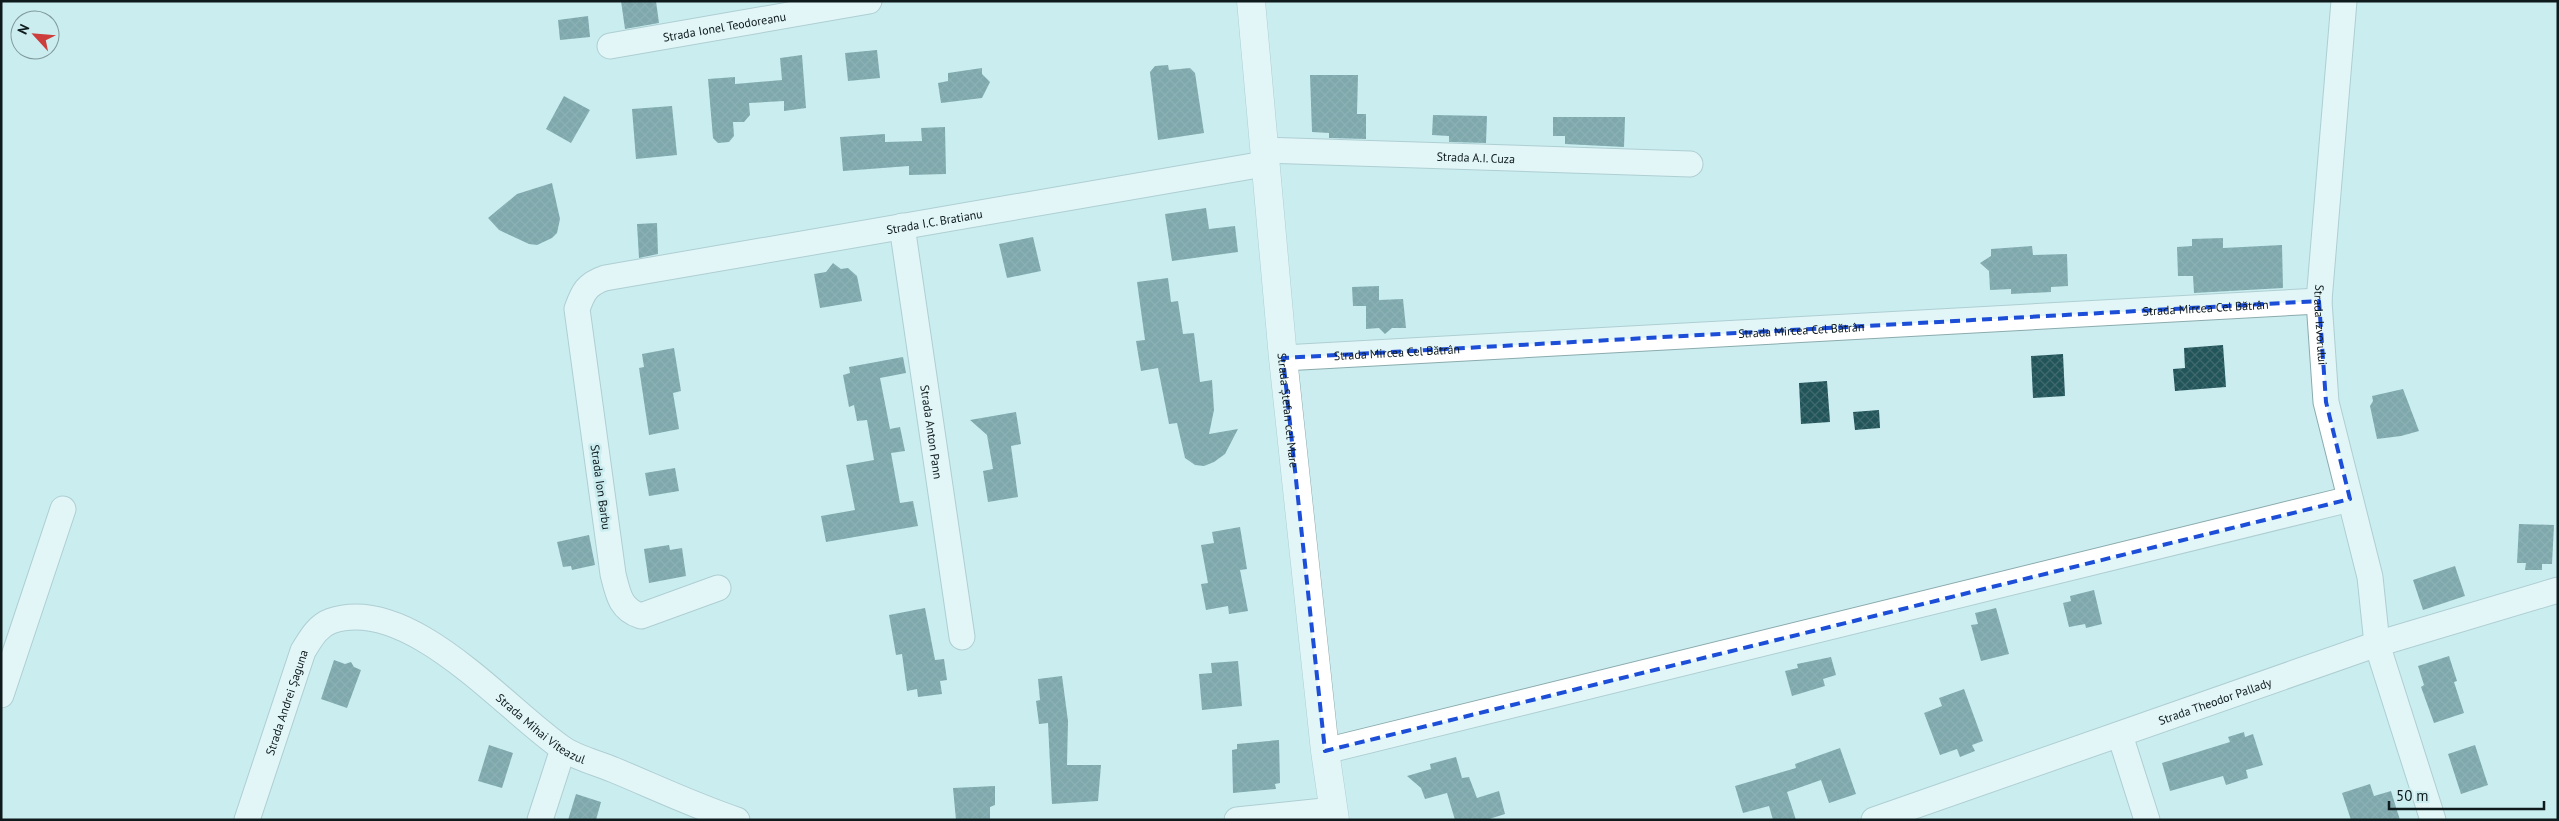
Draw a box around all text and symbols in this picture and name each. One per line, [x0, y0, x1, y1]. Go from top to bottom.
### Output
street label: Strada Ionel Teodoreanu [662, 8, 787, 44]
north arrow [10, 10, 60, 60]
text: N [13, 21, 33, 37]
street label: Strada A.I. Cuza [1436, 148, 1515, 166]
street label: Strada I.C. Bratianu [885, 205, 984, 237]
street label: Strada Izvorului [2311, 284, 2331, 366]
street label: Strada Mircea Cel Bătrân [2142, 296, 2269, 318]
street label: Strada Mircea Cel Bătrân [1738, 319, 1865, 340]
street label: Strada Mircea Cel Bătrân [1333, 341, 1460, 363]
street label: Strada Ștefan cel Mare [1275, 352, 1302, 469]
street label: Strada Anton Pann [918, 384, 946, 480]
street label: Strada Ion Barbu [588, 443, 614, 531]
street label: Strada Andrei Șaguna [262, 648, 310, 757]
street label: Strada Theodor Pallady [2156, 674, 2274, 727]
street label: Strada Mihai Viteazul [493, 690, 588, 767]
scale bar [2389, 778, 2544, 810]
text: 50 m [2396, 786, 2429, 805]

